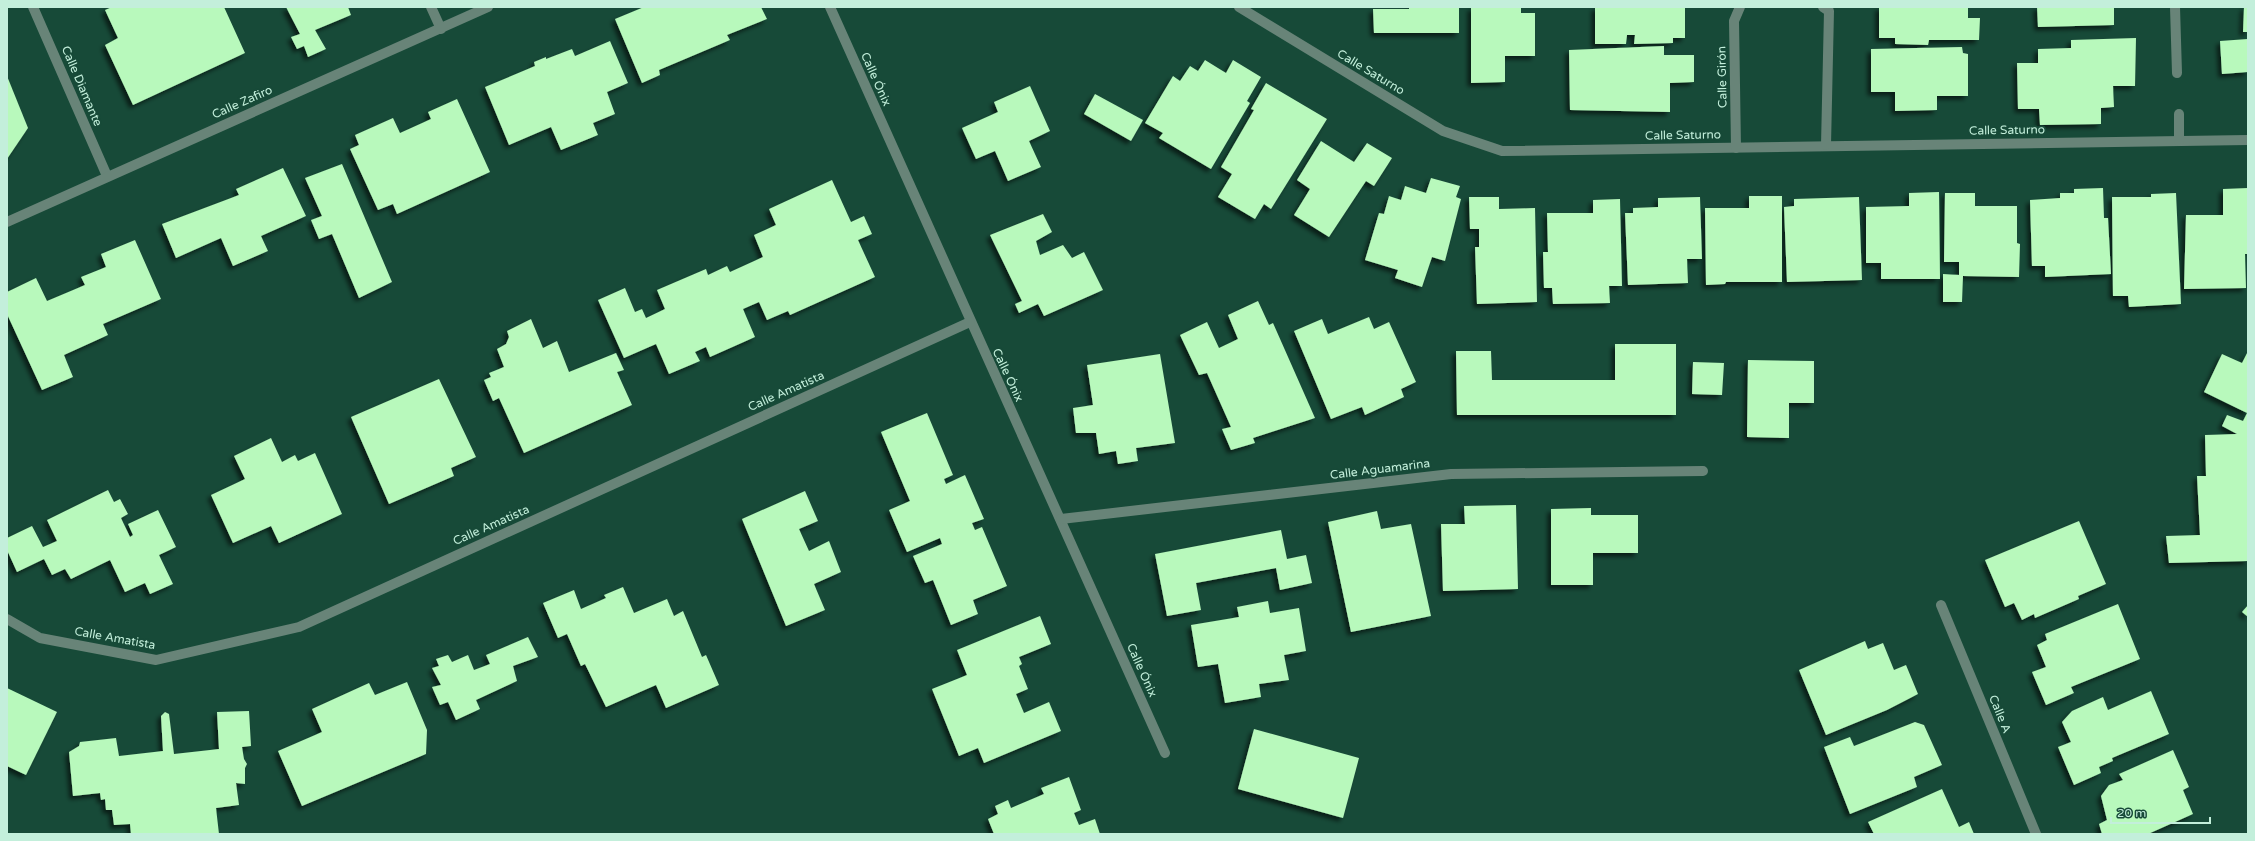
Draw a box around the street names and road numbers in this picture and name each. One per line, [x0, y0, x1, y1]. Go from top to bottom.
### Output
street label: Calle Diamante [59, 44, 105, 128]
street label: Calle Saturno [1335, 46, 1407, 98]
street label: Calle Girón [1714, 46, 1730, 108]
street label: Calle Ónix [858, 50, 894, 108]
street label: Calle Zafiro [210, 82, 274, 122]
street label: Calle Saturno [1969, 122, 2045, 138]
street label: Calle Saturno [1645, 127, 1721, 143]
street label: Calle Ónix [990, 346, 1026, 404]
street label: Calle Amatista [746, 368, 826, 414]
street label: Calle Aguamarina [1329, 456, 1431, 482]
street label: Calle Amatista [451, 502, 531, 548]
street label: Calle Amatista [73, 624, 157, 652]
street label: Calle Ónix [1124, 641, 1160, 699]
street label: Calle A [1986, 693, 2014, 735]

